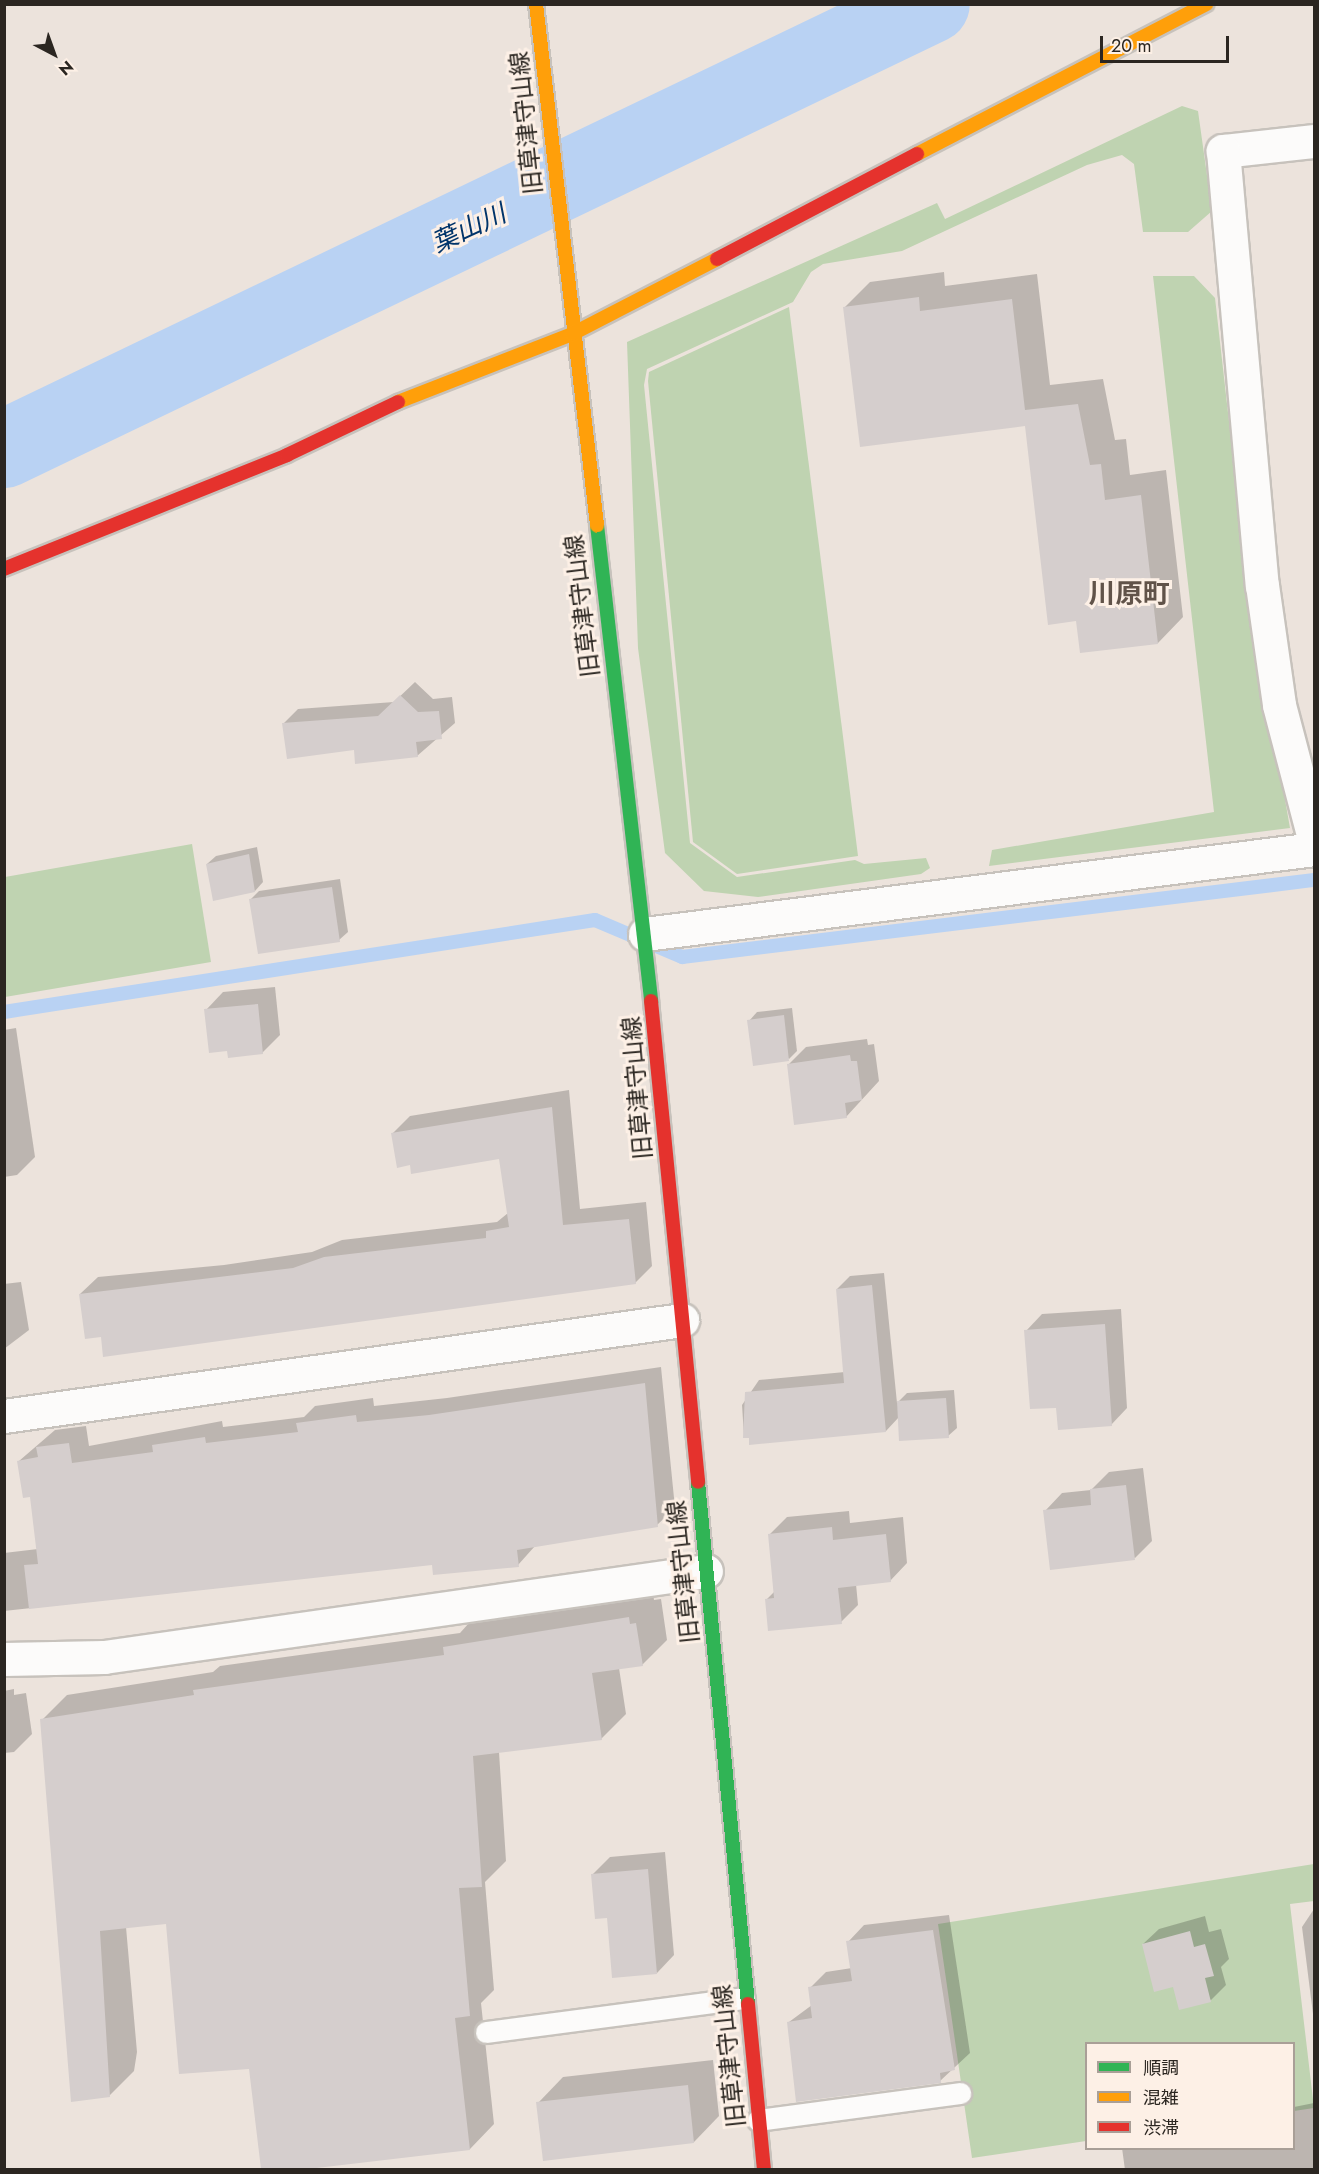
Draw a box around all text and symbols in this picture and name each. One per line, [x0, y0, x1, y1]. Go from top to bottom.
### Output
north arrow [24, 24, 84, 84]
scale bar [1103, 24, 1232, 62]
text: 20 m [1111, 33, 1151, 59]
street label: 旧草津守山線 [504, 50, 548, 196]
text: N [54, 55, 78, 81]
water label: 葉山川 [427, 198, 511, 260]
street label: 旧草津守山線 [559, 533, 605, 679]
district label: 川原町 [1089, 578, 1169, 610]
street label: 旧草津守山線 [616, 1015, 658, 1161]
street label: 旧草津守山線 [661, 1499, 705, 1645]
street label: 旧草津守山線 [707, 1983, 751, 2129]
legend [1085, 2042, 1295, 2150]
text: 順調 [1143, 2055, 1179, 2081]
text: 混雑 [1143, 2085, 1179, 2111]
text: 渋滞 [1143, 2115, 1179, 2141]

